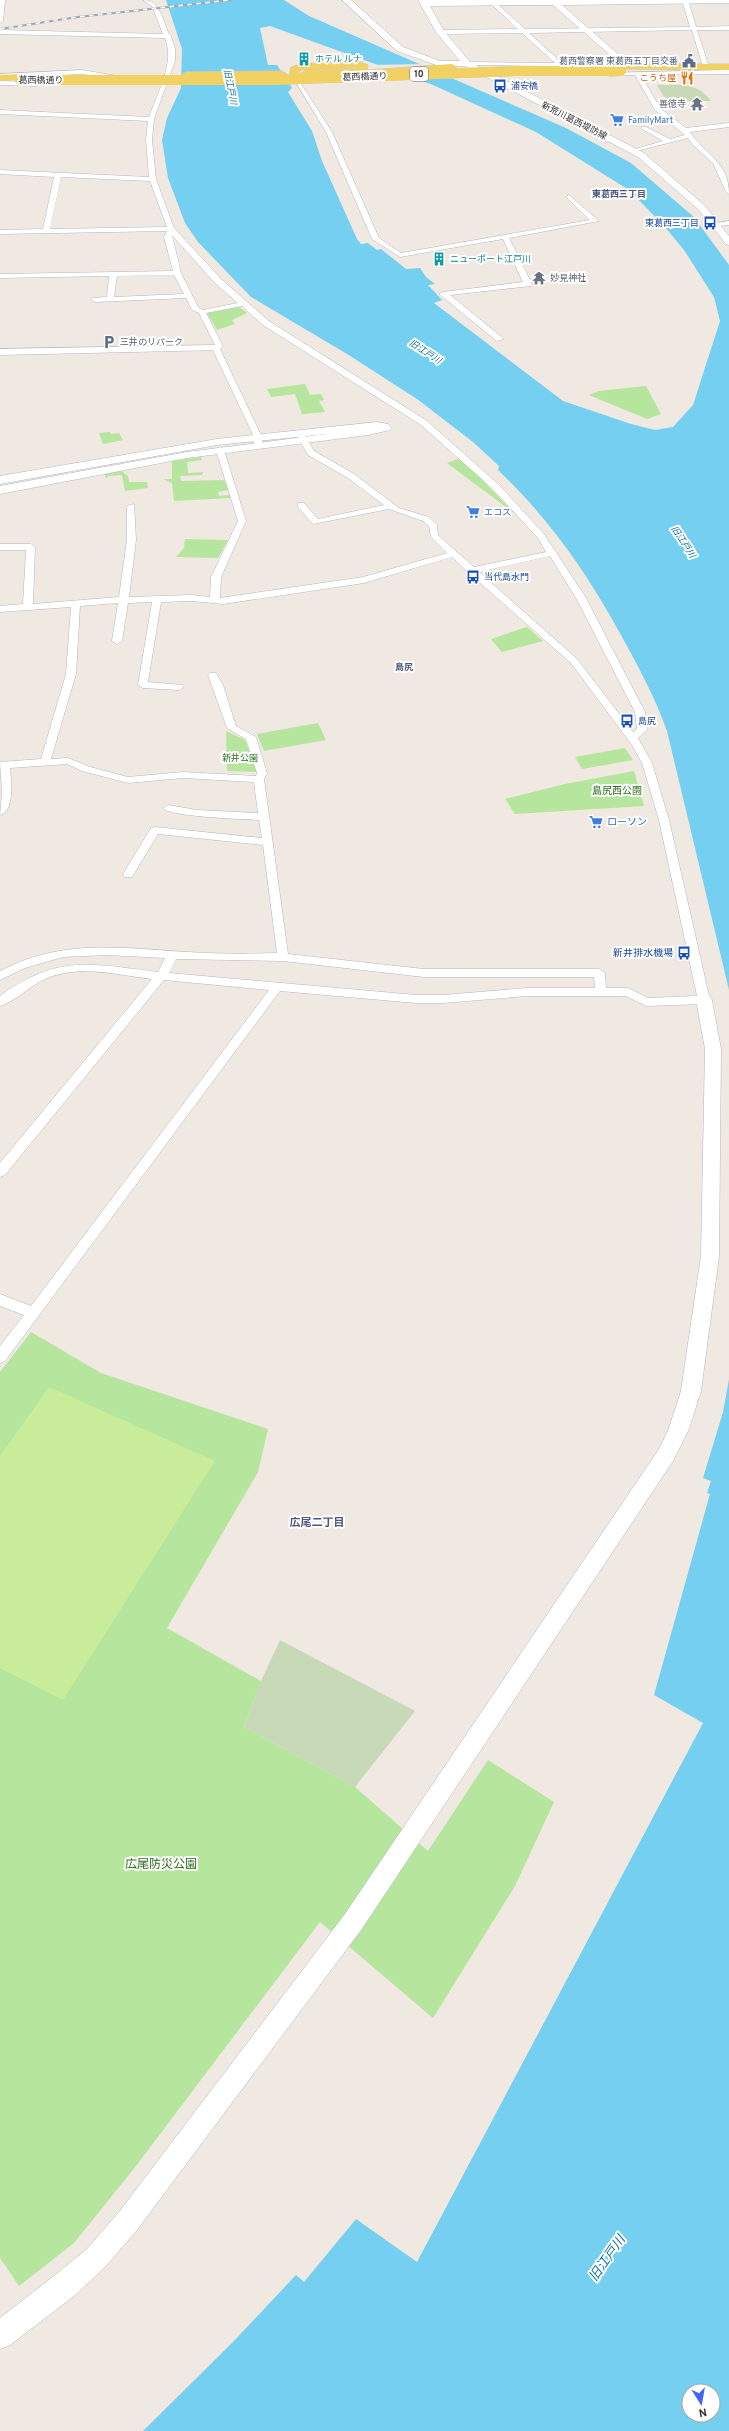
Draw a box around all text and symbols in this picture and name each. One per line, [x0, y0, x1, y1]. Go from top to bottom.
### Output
building icon: ホテル ルナ [296, 51, 312, 67]
public building icon: 葛西警察署 東葛西五丁目交番 [681, 53, 697, 69]
place label: ホテル ルナ [315, 54, 362, 65]
place label: 葛西警察署 東葛西五丁目交番 [559, 56, 678, 67]
road number: 10 [410, 67, 428, 81]
water label: 旧江戸川 [221, 68, 239, 107]
restaurant icon: こうち屋 [679, 70, 695, 86]
street label: 葛西橋通り [342, 71, 388, 83]
place label: こうち屋 [640, 73, 676, 84]
street label: 葛西橋通り [18, 75, 64, 86]
bus stop icon: 浦安橋 [492, 78, 508, 94]
place label: 浦安橋 [511, 80, 538, 92]
temple icon: 善徳寺 [689, 96, 705, 112]
place label: 善徳寺 [659, 99, 686, 110]
street label: 新荒川葛西堤防線 [539, 100, 609, 143]
supermarket icon: FamilyMart [609, 112, 625, 128]
place label: FamilyMart [628, 115, 673, 126]
district label: 東葛西三丁目 [592, 189, 646, 200]
bus stop icon: 東葛西三丁目 [702, 215, 718, 231]
place label: 東葛西三丁目 [645, 218, 699, 229]
building icon: ニューポート江戸川 [431, 251, 447, 267]
place label: ニューポート江戸川 [450, 254, 531, 265]
temple icon: 妙見神社 [531, 270, 547, 286]
place label: 妙見神社 [550, 273, 586, 284]
parking icon: 三井のリパーク [101, 334, 117, 350]
place label: 三井のリパーク [120, 337, 183, 348]
water label: 旧江戸川 [407, 338, 444, 367]
supermarket icon: エコス [465, 504, 481, 520]
place label: エコス [484, 507, 511, 518]
water label: 旧江戸川 [669, 524, 698, 561]
bus stop icon: 当代島水門 [465, 569, 481, 585]
place label: 当代島水門 [484, 571, 529, 583]
district label: 島尻 [395, 662, 413, 673]
bus stop icon: 島尻 [619, 713, 635, 729]
place label: 島尻 [638, 716, 656, 727]
park label: 新井公園 [222, 753, 258, 764]
park label: 島尻西公園 [592, 785, 642, 798]
supermarket icon: ローソン [588, 814, 604, 830]
place label: ローソン [607, 816, 647, 829]
bus stop icon: 新井排水機場 [676, 945, 692, 961]
place label: 新井排水機場 [613, 947, 673, 960]
district label: 広尾二丁目 [290, 1516, 345, 1530]
park label: 広尾防災公園 [125, 1857, 197, 1873]
water label: 旧江戸川 [587, 2231, 631, 2285]
north arrow [681, 2383, 721, 2423]
text: N [698, 2404, 708, 2419]

